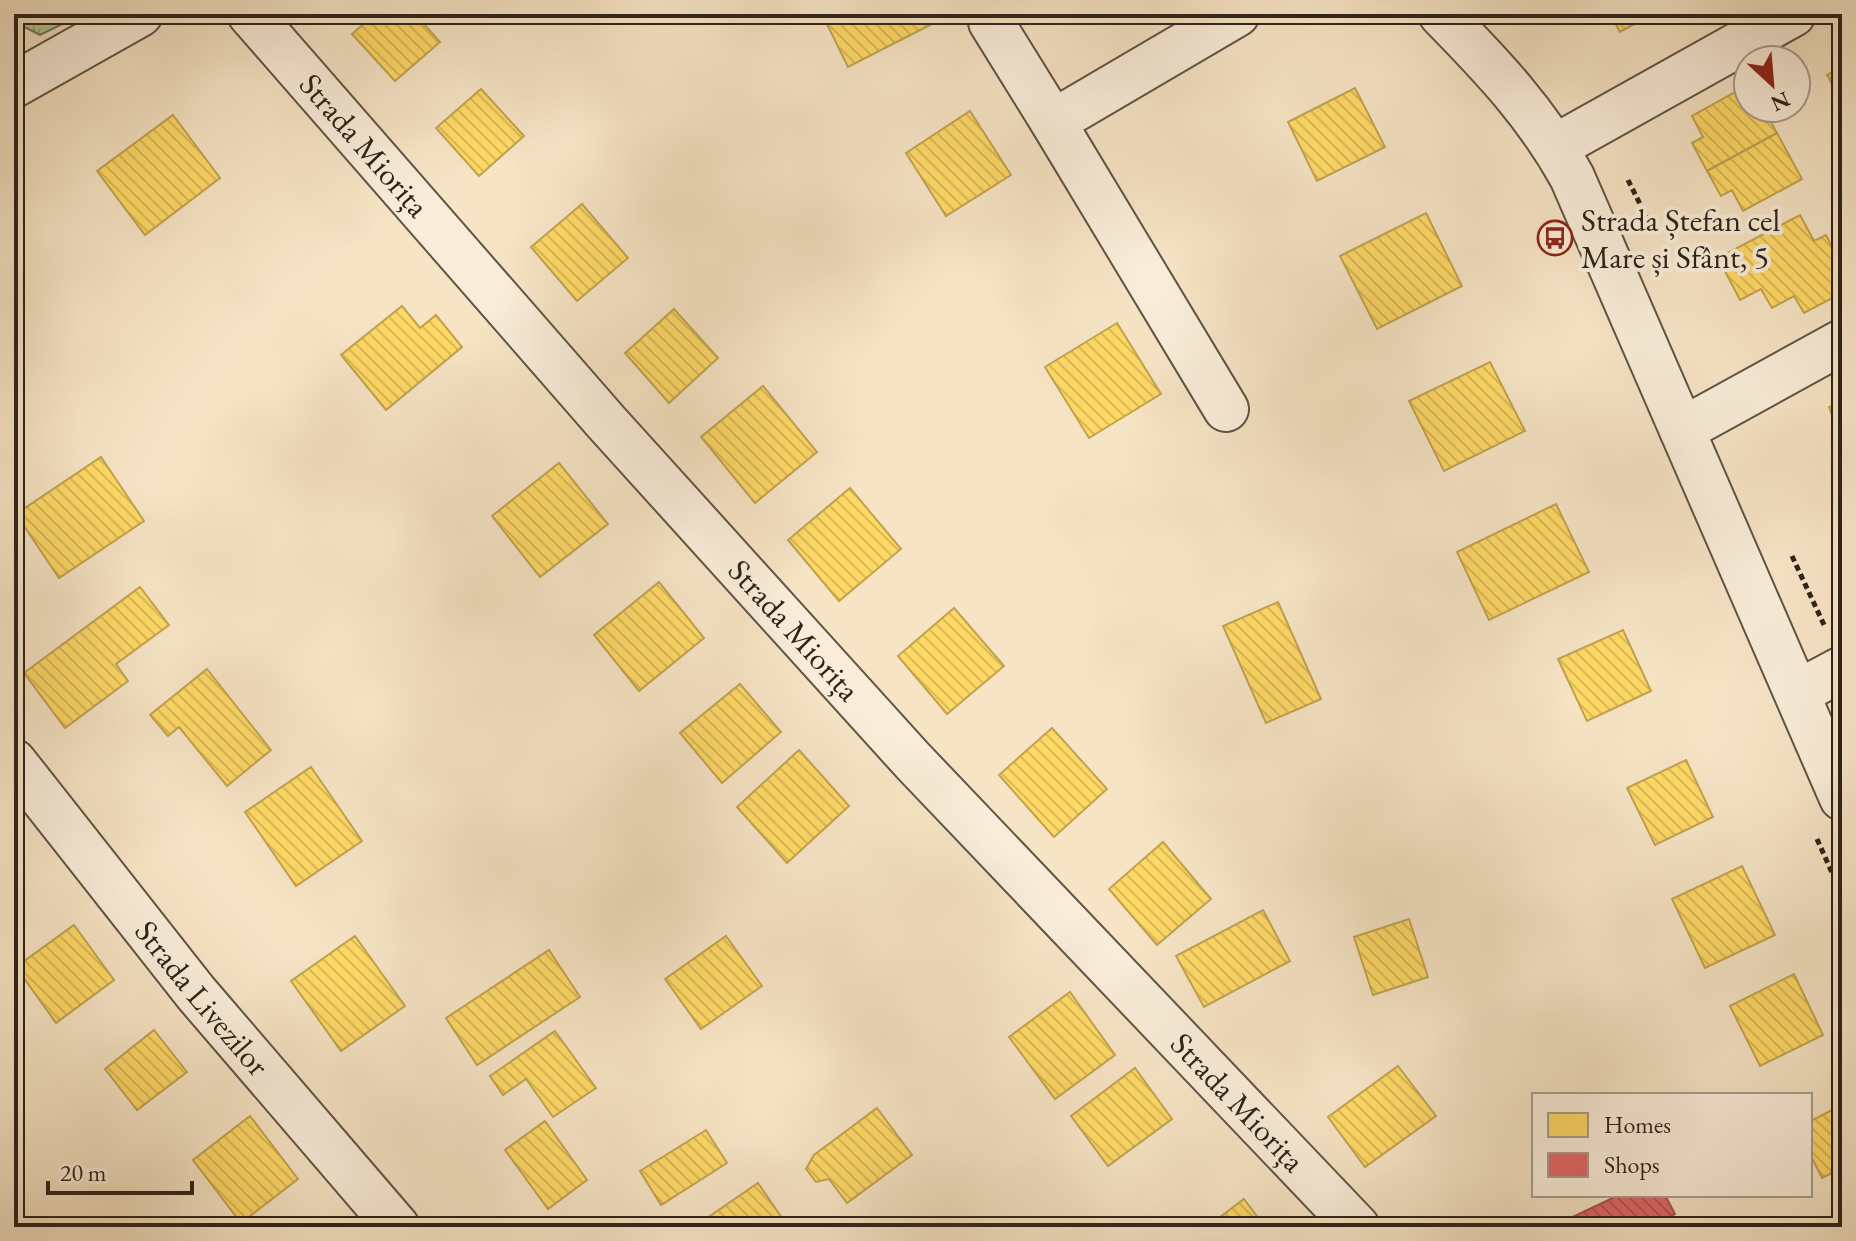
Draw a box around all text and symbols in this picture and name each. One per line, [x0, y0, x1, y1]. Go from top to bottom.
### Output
north arrow [1732, 44, 1812, 124]
street label: Strada Miorița [290, 64, 439, 226]
text: N [1766, 85, 1795, 119]
place label: Strada Ștefan cel Mare și Sfânt, 5 [1581, 199, 1780, 278]
bus stop icon: Strada Ștefan cel Mare și Sfânt, 5 [1536, 219, 1574, 257]
street label: Strada Miorița [719, 550, 870, 710]
street label: Strada Livezilor [126, 912, 279, 1085]
street label: Strada Miorița [1162, 1023, 1315, 1181]
legend [1532, 1093, 1812, 1197]
text: Homes [1604, 1109, 1671, 1140]
scale bar [48, 1145, 192, 1195]
text: Shops [1604, 1149, 1660, 1180]
text: 20 m [60, 1157, 107, 1188]

